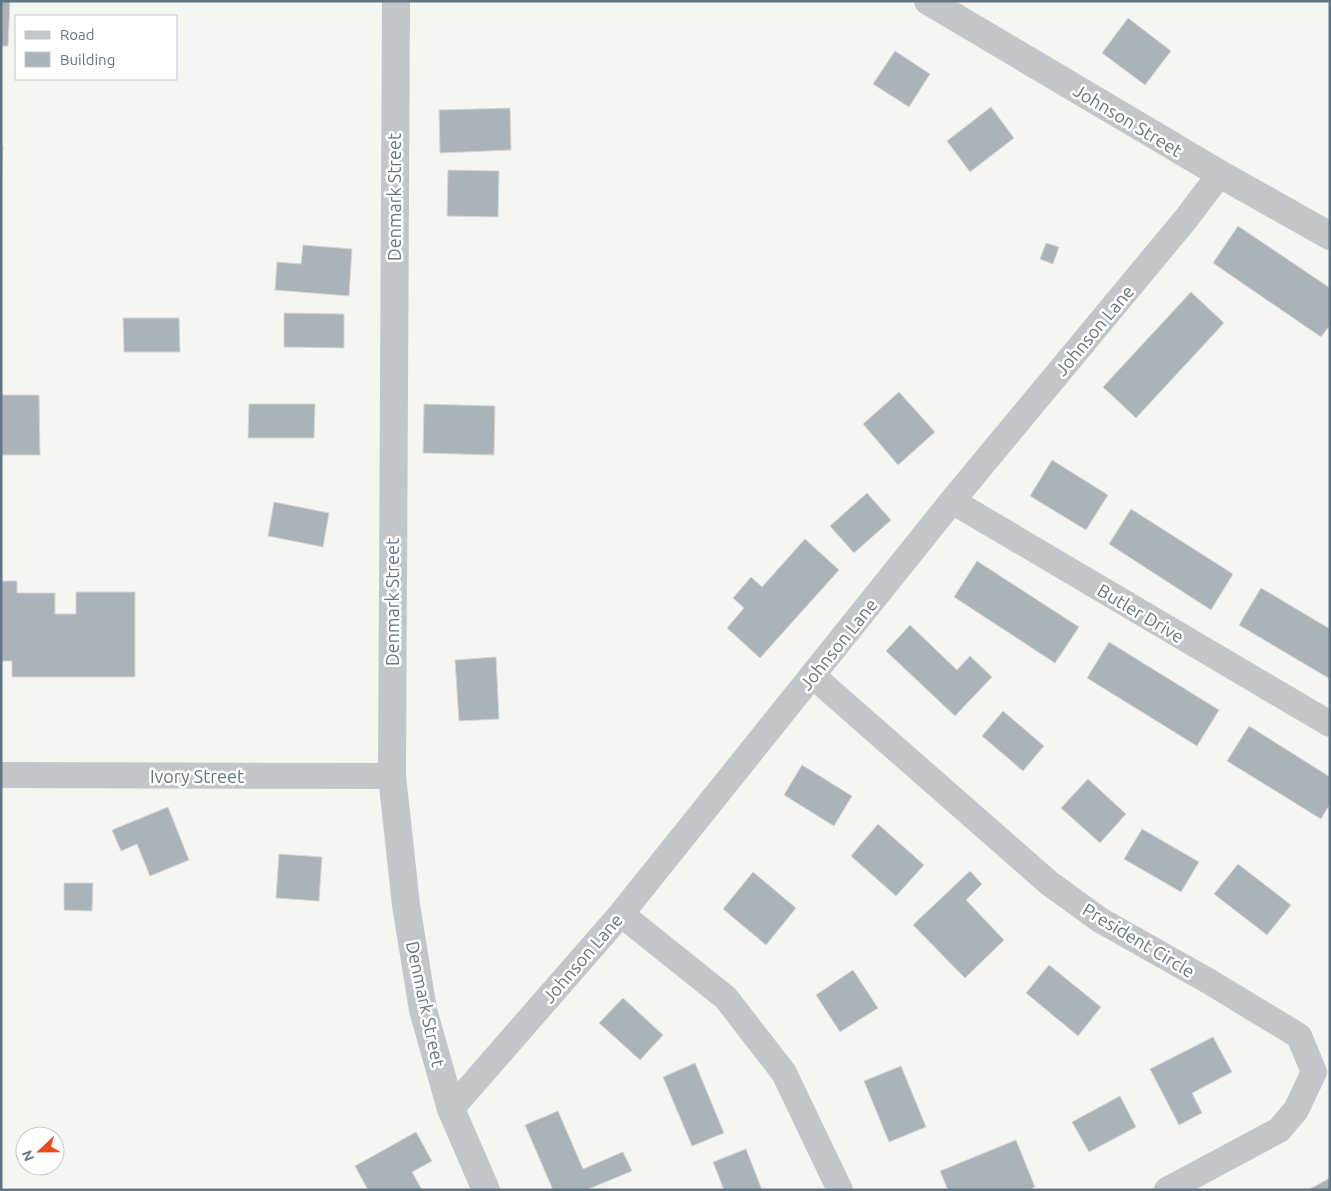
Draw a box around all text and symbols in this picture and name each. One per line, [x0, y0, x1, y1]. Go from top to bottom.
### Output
legend [15, 15, 178, 80]
text: Road [60, 26, 95, 43]
text: Building [60, 51, 115, 68]
street label: Johnson Street [1070, 80, 1186, 160]
street label: Denmark Street [384, 133, 404, 261]
street label: Johnson Lane [1051, 281, 1137, 379]
street label: Denmark Street [382, 538, 402, 666]
street label: Butler Drive [1094, 579, 1188, 647]
street label: Johnson Lane [795, 594, 881, 694]
street label: Ivory Street [150, 766, 244, 786]
street label: President Circle [1079, 899, 1199, 981]
street label: Johnson Lane [538, 909, 626, 1007]
street label: Denmark Street [403, 939, 449, 1069]
north arrow [15, 1126, 65, 1176]
text: N [19, 1148, 37, 1164]

